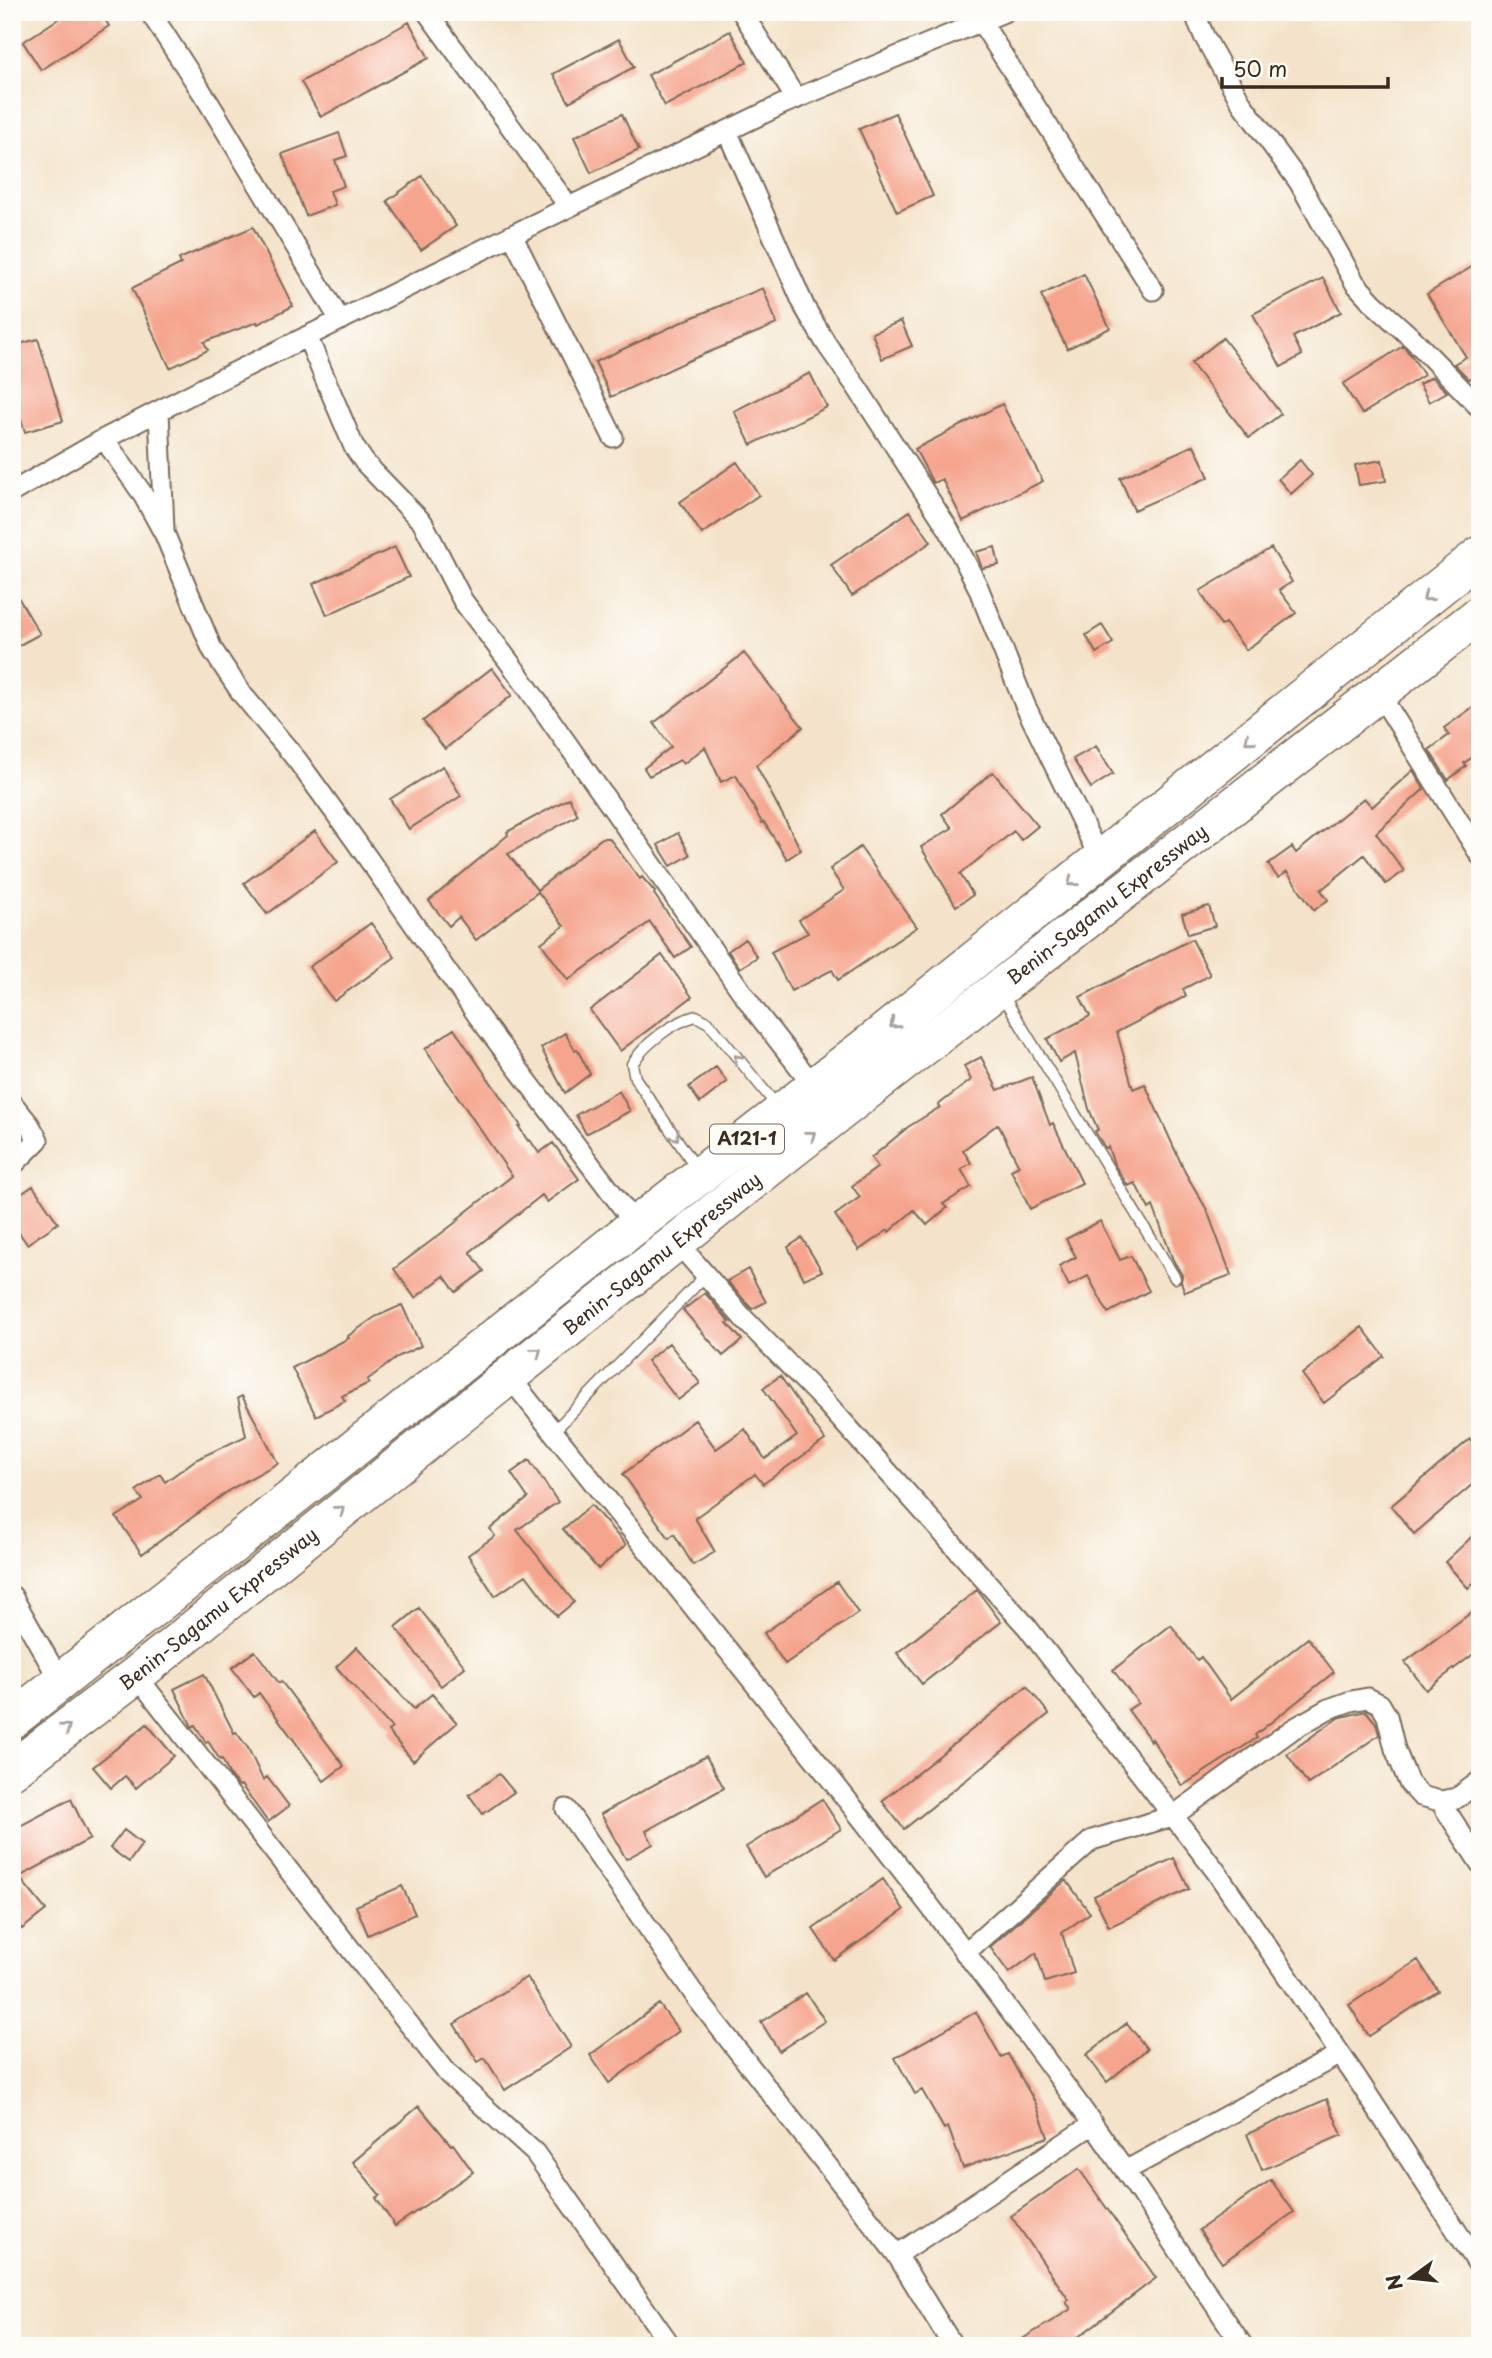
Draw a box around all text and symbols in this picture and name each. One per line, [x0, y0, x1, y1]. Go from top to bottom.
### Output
scale bar [1222, 46, 1389, 90]
text: 50 m [1233, 52, 1287, 84]
one-way arrow [1422, 589, 1434, 602]
one-way arrow [1245, 731, 1257, 744]
street label: Benin-Sagamu Expressway [1000, 817, 1213, 990]
one-way arrow [1067, 874, 1080, 886]
one-way arrow [890, 1016, 902, 1029]
one-way arrow [734, 1055, 746, 1068]
road number: A121-1 [710, 1124, 784, 1154]
one-way arrow [666, 1128, 679, 1141]
one-way arrow [803, 1131, 816, 1143]
street label: Benin-Sagamu Expressway [556, 1165, 766, 1341]
one-way arrow [529, 1348, 541, 1361]
one-way arrow [333, 1506, 345, 1519]
street label: Benin-Sagamu Expressway [113, 1520, 323, 1696]
one-way arrow [59, 1724, 71, 1737]
north arrow [1376, 2242, 1446, 2312]
text: N [1378, 2272, 1409, 2294]

